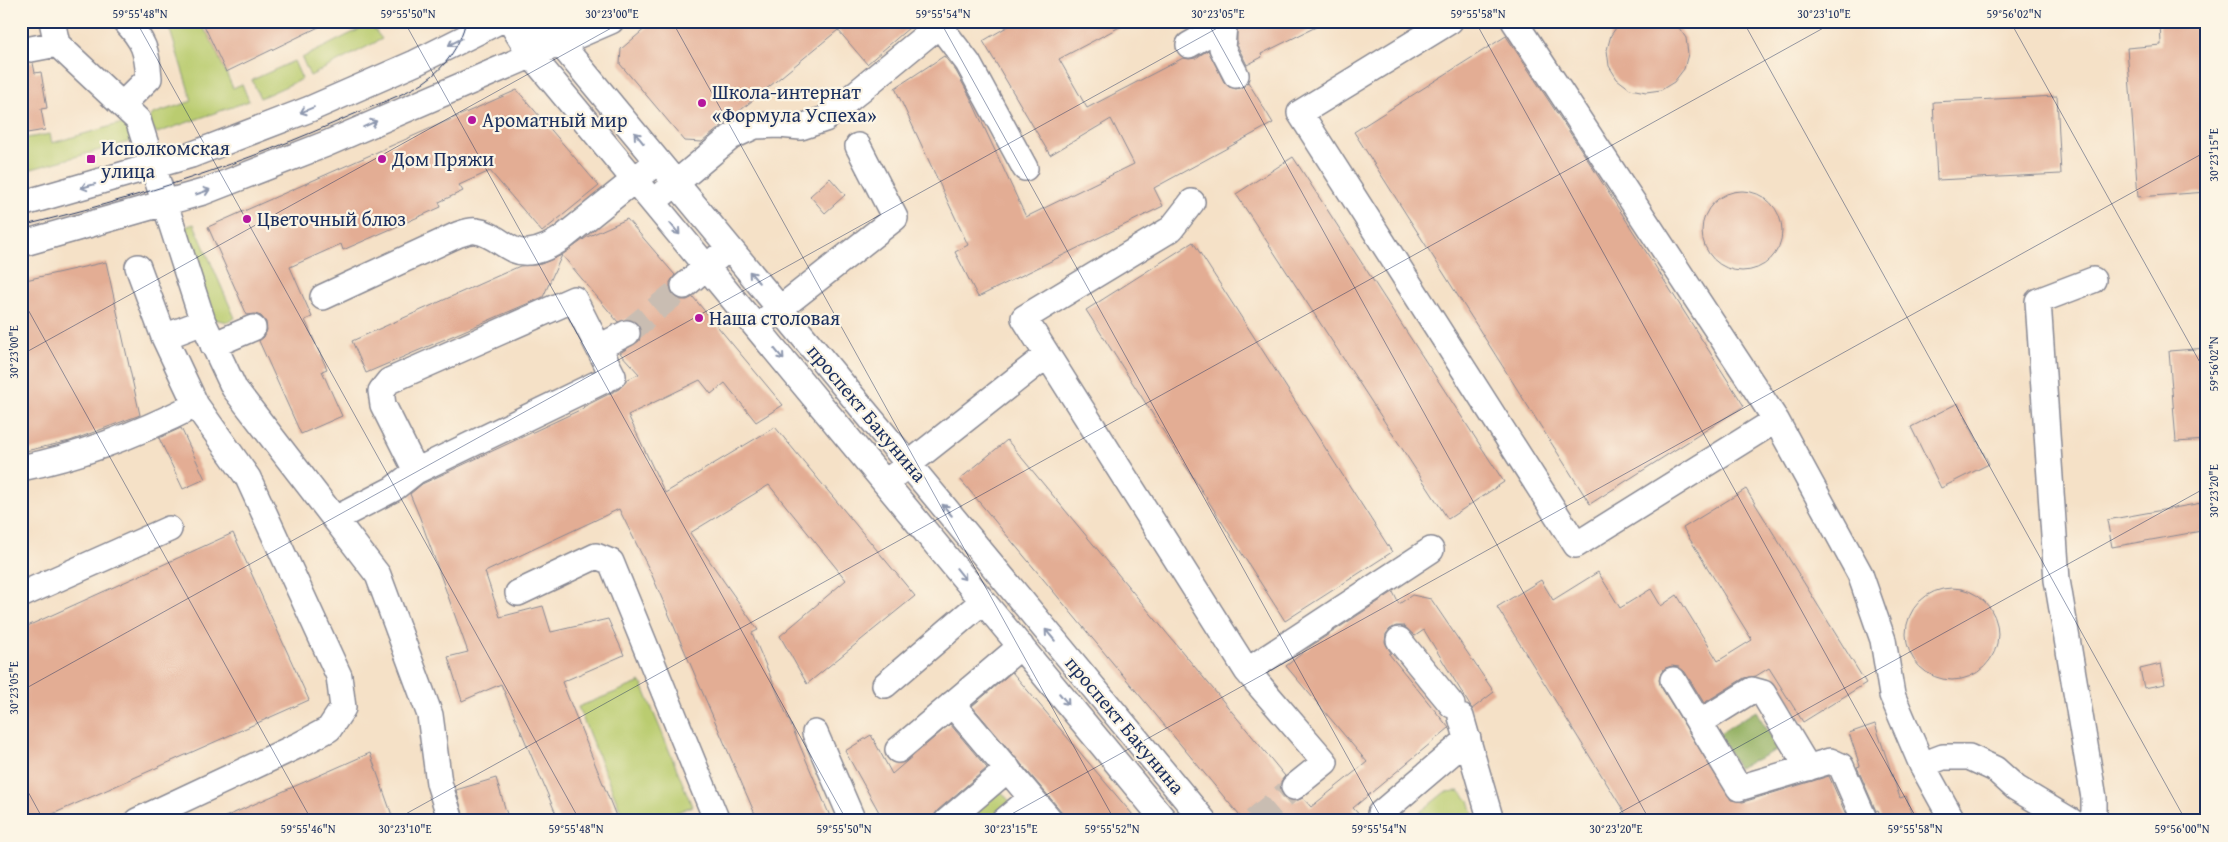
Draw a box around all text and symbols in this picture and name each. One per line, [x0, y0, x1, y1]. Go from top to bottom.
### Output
text: 59°55'48"N [112, 5, 168, 22]
text: 59°55'50"N [380, 5, 436, 22]
text: 30°23'00"E [585, 5, 639, 22]
text: 59°55'54"N [915, 5, 971, 22]
text: 30°23'05"E [1191, 5, 1245, 22]
text: 59°55'58"N [1450, 5, 1506, 22]
text: 30°23'10"E [1797, 5, 1851, 22]
text: 59°56'02"N [1986, 5, 2042, 22]
one-way arrow [448, 38, 463, 47]
place label: Школа-интернат «Формула Успеха» [712, 77, 877, 129]
marker: Школа-интернат «Формула Успеха» [696, 97, 708, 109]
place label: Ароматный мир [482, 105, 628, 134]
one-way arrow [300, 106, 315, 115]
marker: Ароматный мир [466, 114, 478, 126]
one-way arrow [362, 119, 377, 129]
text: 30°23'15"E [2205, 128, 2222, 182]
one-way arrow [634, 132, 645, 145]
place label: Исполкомская улица [100, 133, 230, 185]
place label: Дом Пряжи [391, 144, 494, 173]
marker: Исполкомская улица [85, 153, 97, 165]
marker: Дом Пряжи [376, 153, 388, 165]
one-way arrow [80, 182, 96, 192]
one-way arrow [194, 187, 210, 196]
place label: Цветочный блюз [257, 204, 406, 233]
marker: Цветочный блюз [241, 213, 253, 225]
one-way arrow [670, 222, 681, 235]
one-way arrow [748, 270, 759, 283]
place label: Наша столовая [709, 303, 840, 332]
marker: Наша столовая [693, 312, 705, 324]
text: 30°23'00"E [5, 325, 22, 379]
text: 59°56'02"N [2205, 336, 2222, 392]
street label: проспект Бакунина [801, 337, 934, 488]
one-way arrow [774, 347, 785, 360]
text: 30°23'20"E [2205, 464, 2222, 518]
one-way arrow [941, 503, 952, 516]
one-way arrow [955, 567, 966, 580]
one-way arrow [1045, 629, 1056, 642]
street label: проспект Бакунина [1059, 649, 1192, 800]
text: 30°23'05"E [5, 661, 22, 715]
one-way arrow [1059, 692, 1070, 705]
text: 59°55'46"N [280, 820, 336, 837]
text: 30°23'10"E [378, 820, 432, 837]
text: 59°55'48"N [548, 820, 604, 837]
text: 59°55'50"N [816, 820, 872, 837]
text: 30°23'15"E [984, 820, 1038, 837]
text: 59°55'52"N [1084, 820, 1140, 837]
text: 59°55'54"N [1351, 820, 1407, 837]
text: 30°23'20"E [1589, 820, 1643, 837]
text: 59°55'58"N [1887, 820, 1943, 837]
text: 59°56'00"N [2154, 820, 2210, 837]

